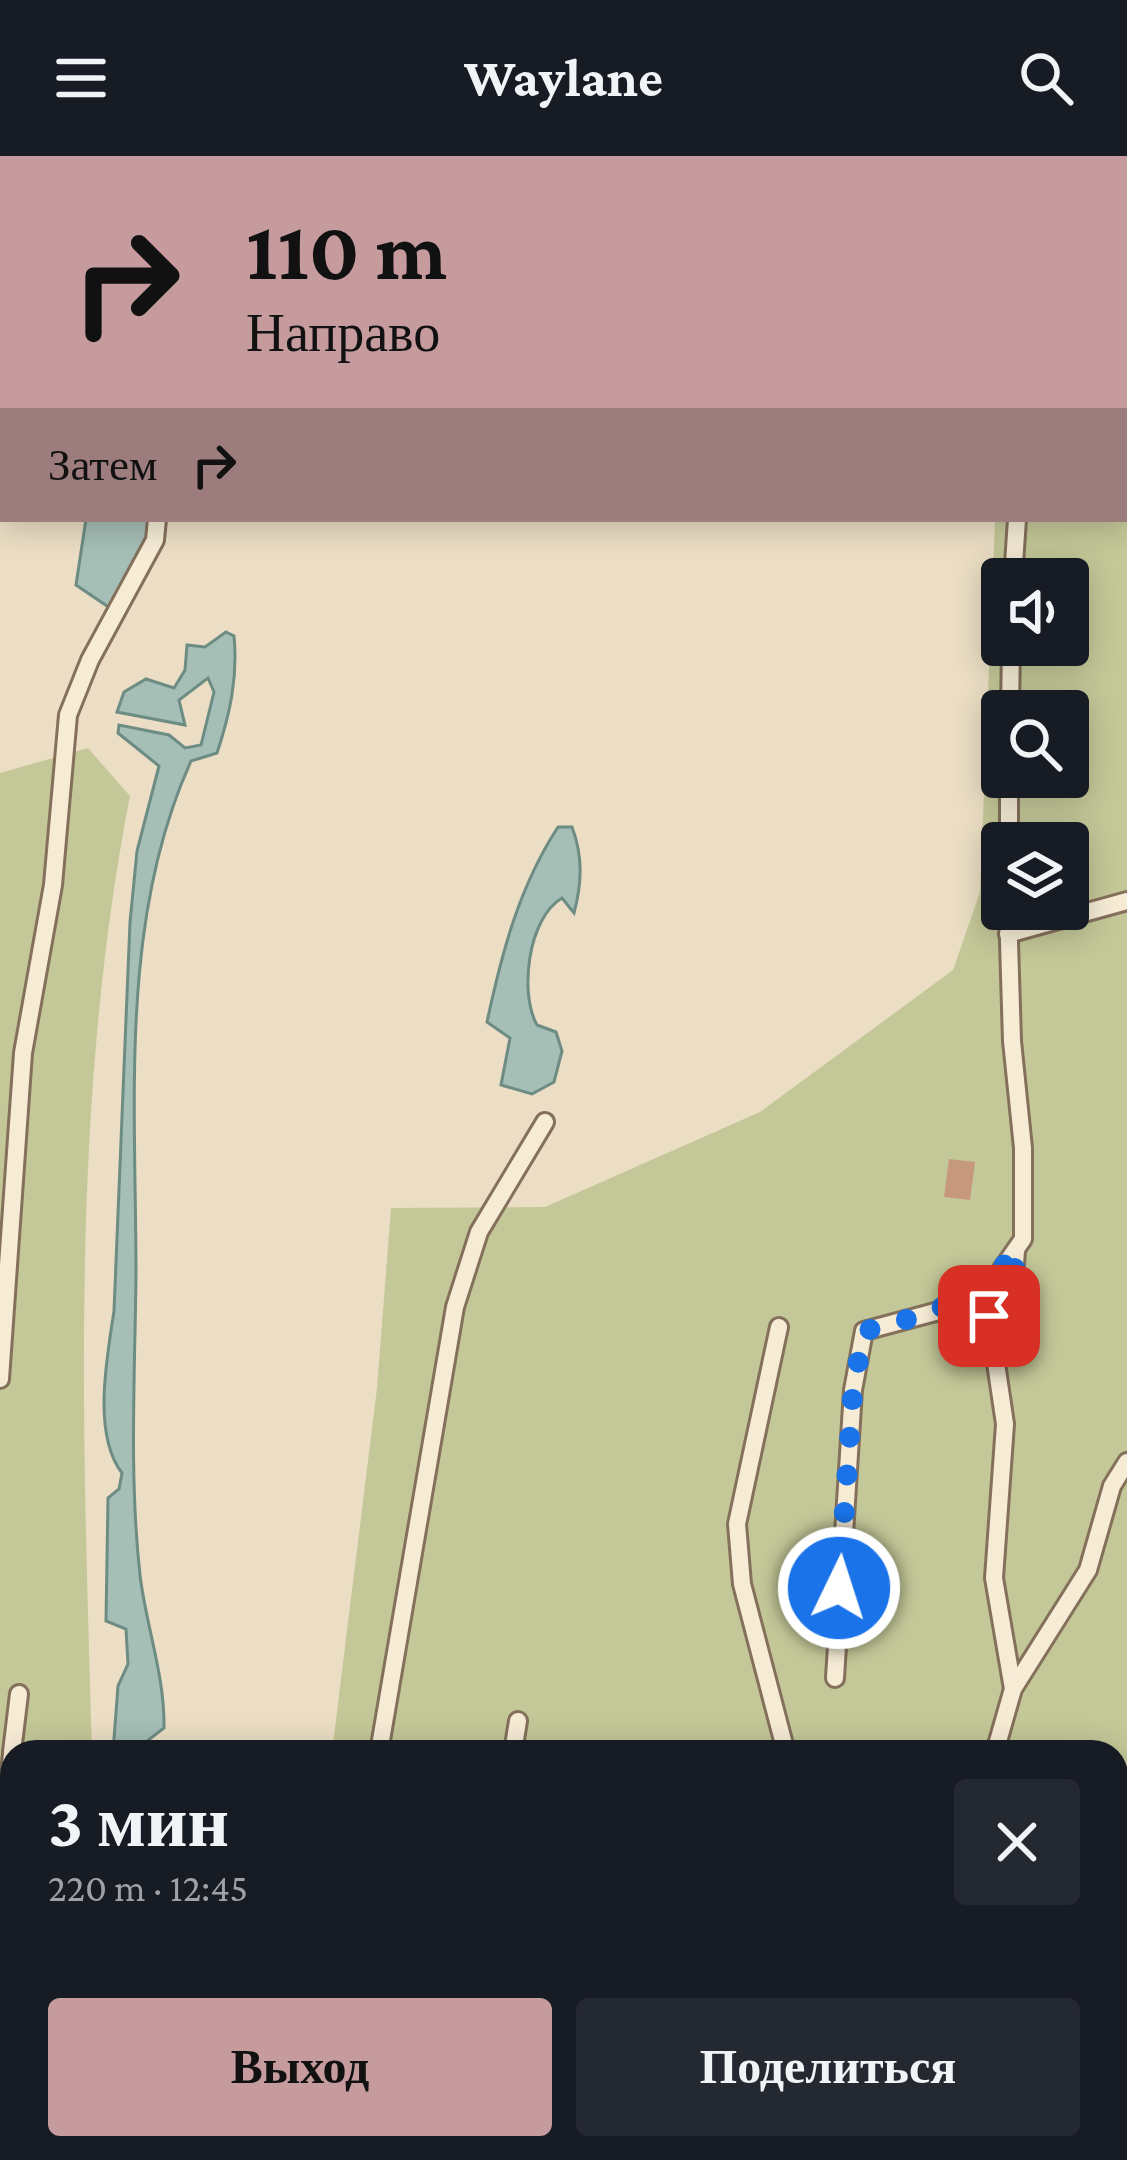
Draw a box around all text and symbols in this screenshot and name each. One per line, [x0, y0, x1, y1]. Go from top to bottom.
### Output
icon: menu [48, 45, 114, 111]
icon: search [1013, 45, 1079, 111]
text: Waylane [464, 48, 663, 108]
icon: right [48, 204, 204, 360]
text: 110 m [246, 204, 447, 297]
text: Направо [246, 303, 440, 363]
icon: right [181, 432, 247, 498]
text: Затем [48, 440, 157, 490]
map controls [981, 558, 1089, 930]
button: sound [981, 558, 1089, 666]
button: search [981, 690, 1089, 798]
button: layers [981, 822, 1089, 930]
pin [938, 1265, 1040, 1367]
icon: arrive [956, 1283, 1022, 1349]
position arrow [776, 1525, 902, 1651]
button: close [954, 1779, 1080, 1905]
text: 3 мин [48, 1781, 229, 1861]
text: 220 m · 12:45 [48, 1866, 248, 1909]
button: Выход [48, 1998, 552, 2136]
button: Поделиться [576, 1998, 1080, 2136]

